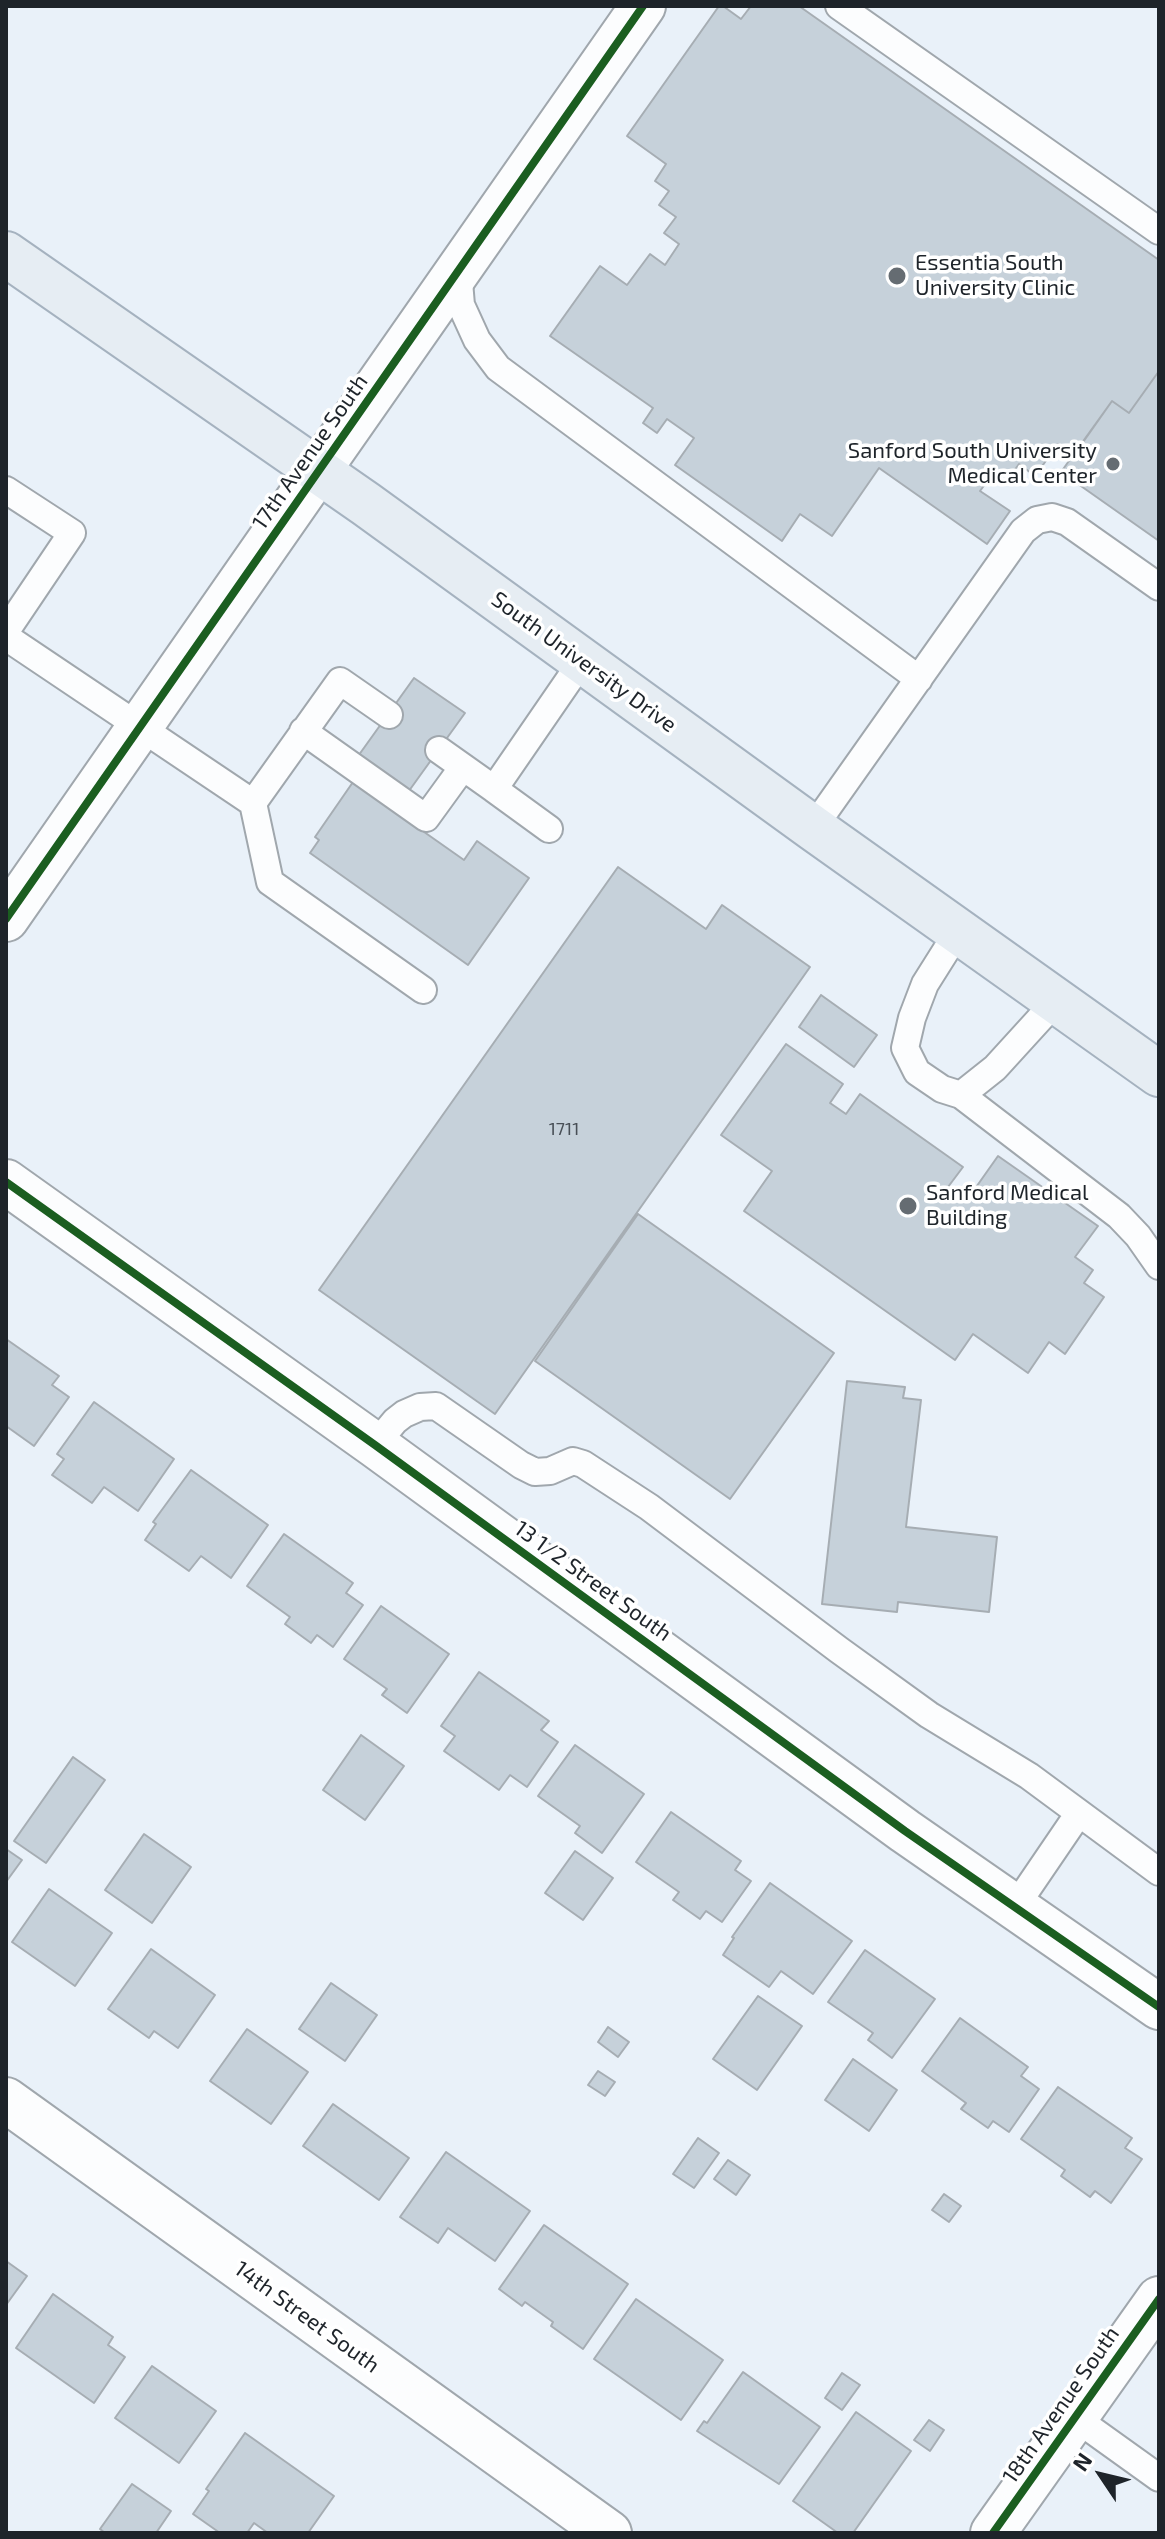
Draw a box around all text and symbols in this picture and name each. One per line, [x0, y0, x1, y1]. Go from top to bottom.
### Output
place label: Essentia South University Clinic [915, 250, 1075, 302]
marker: Essentia South University Clinic [886, 265, 908, 287]
street label: 17th Avenue South [247, 369, 373, 535]
place label: Sanford South University Medical Center [848, 438, 1097, 490]
marker: Sanford South University Medical Center [1104, 455, 1122, 473]
street label: South University Drive [486, 586, 682, 738]
house number: 1711 [549, 1118, 579, 1140]
place label: Sanford Medical Building [926, 1180, 1089, 1232]
marker: Sanford Medical Building [897, 1195, 919, 1217]
street label: 13 1/2 Street South [509, 1515, 677, 1647]
street label: 14th Street South [229, 2255, 385, 2379]
street label: 18th Avenue South [997, 2322, 1125, 2488]
north arrow [1061, 2435, 1141, 2515]
text: N [1066, 2447, 1097, 2475]

